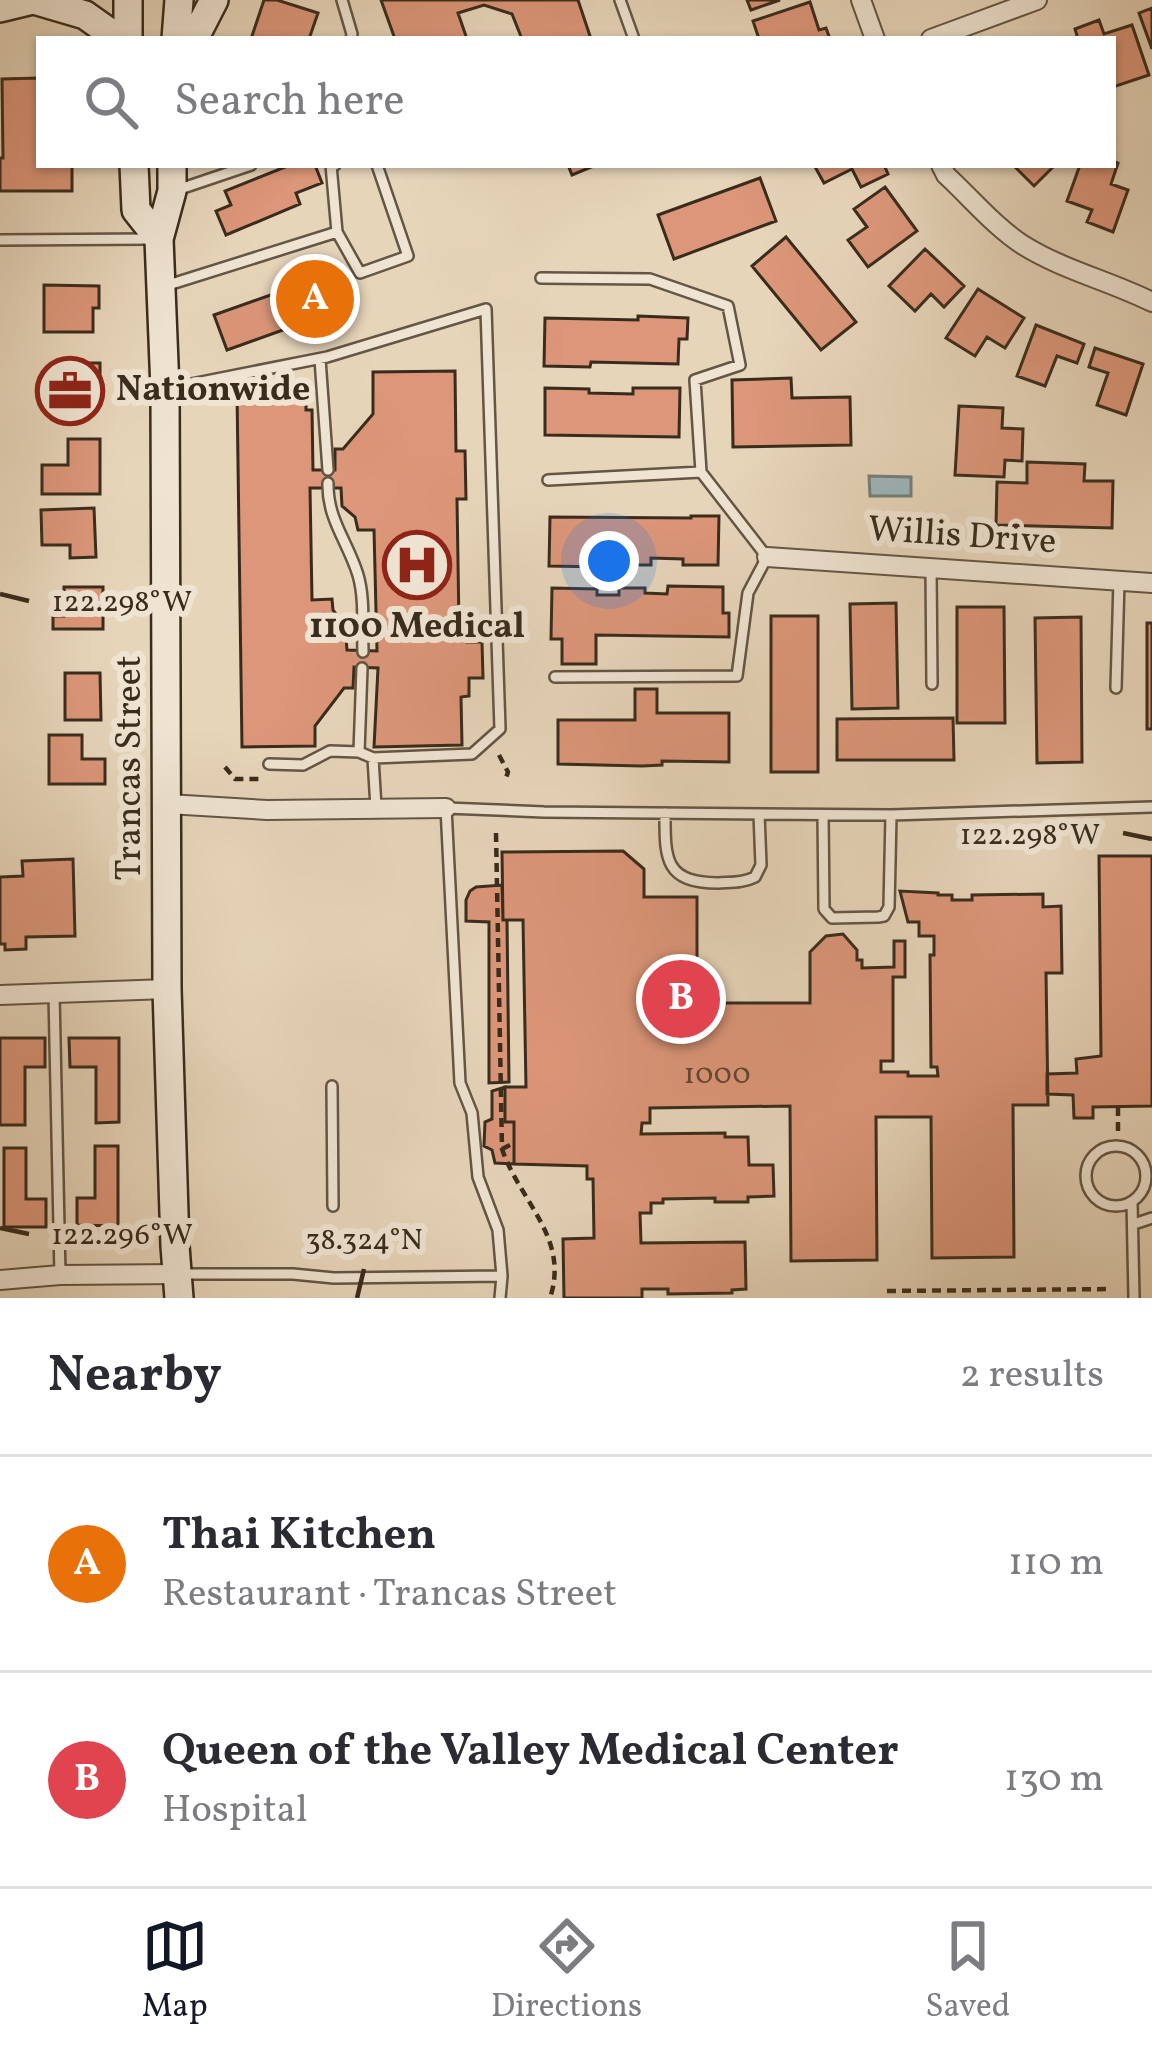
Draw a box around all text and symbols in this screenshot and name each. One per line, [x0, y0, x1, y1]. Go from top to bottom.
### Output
search box [36, 36, 1116, 168]
icon: search [78, 69, 144, 135]
text: Search here [174, 71, 405, 134]
pin: A [276, 254, 354, 344]
office icon: Nationwide [35, 356, 105, 426]
place label: Nationwide [116, 366, 310, 416]
street label: Willis Drive [866, 505, 1058, 569]
hospital icon: 1100 Medical [382, 530, 452, 600]
your location [579, 531, 639, 591]
text: 122.298°W [52, 582, 192, 624]
place label: 1100 Medical [309, 603, 525, 653]
street label: Trancas Street [106, 655, 156, 881]
text: 122.298°W [960, 815, 1100, 857]
pin: B [642, 954, 720, 1044]
house number: 1000 [684, 1054, 750, 1096]
text: 122.296°W [51, 1215, 193, 1257]
text: 38.324°N [305, 1220, 423, 1262]
text: Nearby [48, 1341, 222, 1412]
text: 2 results [960, 1349, 1104, 1403]
text: Thai Kitchen [162, 1505, 436, 1568]
text: A [73, 1537, 101, 1591]
text: 110 m [1008, 1537, 1104, 1591]
text: Restaurant · Trancas Street [162, 1568, 617, 1622]
text: Queen of the Valley Medical Center [162, 1721, 899, 1784]
text: B [74, 1753, 100, 1807]
text: 130 m [1004, 1753, 1104, 1807]
text: Hospital [162, 1784, 308, 1838]
tab: Map [142, 1913, 208, 2031]
tab: Directions [491, 1913, 642, 2031]
tab: Saved [925, 1913, 1010, 2031]

